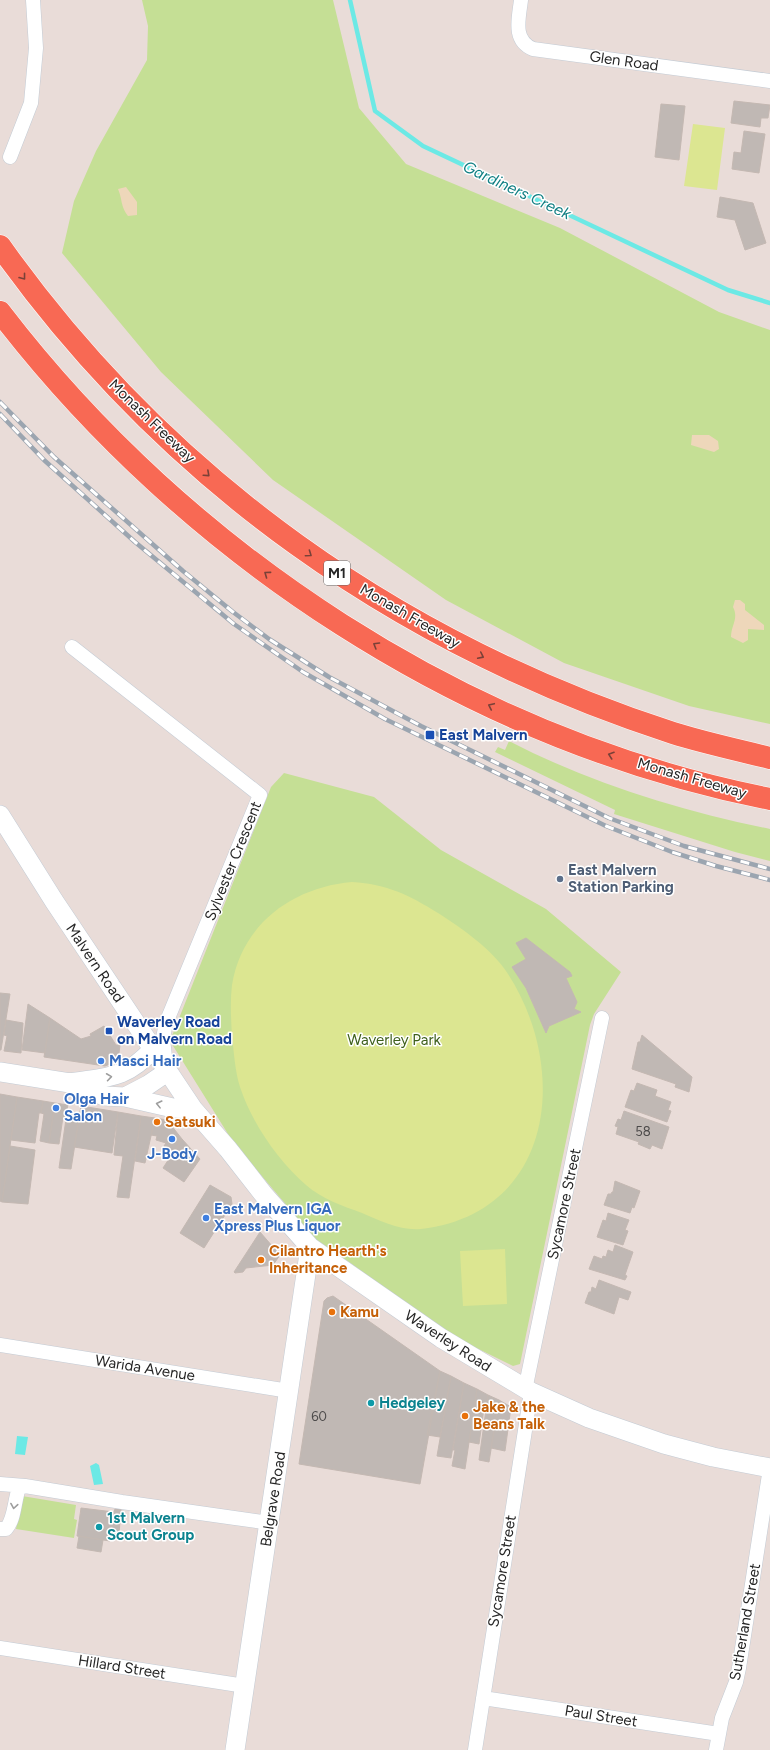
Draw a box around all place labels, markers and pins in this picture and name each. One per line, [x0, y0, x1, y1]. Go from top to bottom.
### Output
place label: East Malvern [439, 726, 528, 744]
marker: East Malvern [424, 729, 436, 741]
place label: East Malvern Station Parking [568, 861, 674, 896]
marker: East Malvern Station Parking [555, 874, 565, 884]
place label: Waverley Road on Malvern Road [117, 1013, 232, 1048]
marker: Waverley Road on Malvern Road [104, 1026, 114, 1036]
place label: Masci Hair [109, 1052, 182, 1070]
marker: Masci Hair [96, 1056, 106, 1066]
place label: Olga Hair Salon [64, 1090, 129, 1125]
marker: Olga Hair Salon [51, 1103, 61, 1113]
place label: Satsuki [165, 1113, 216, 1131]
marker: Satsuki [152, 1117, 162, 1127]
marker: J-Body [167, 1134, 177, 1144]
place label: J-Body [147, 1145, 197, 1163]
place label: East Malvern IGA Xpress Plus Liquor [214, 1200, 341, 1235]
marker: East Malvern IGA Xpress Plus Liquor [201, 1213, 211, 1223]
place label: Cilantro Hearth's Inheritance [269, 1242, 387, 1277]
marker: Cilantro Hearth's Inheritance [256, 1255, 266, 1265]
place label: Kamu [340, 1303, 379, 1321]
marker: Kamu [327, 1307, 337, 1317]
place label: Hedgeley [379, 1394, 445, 1412]
marker: Hedgeley [366, 1398, 376, 1408]
place label: Jake & the Beans Talk [473, 1398, 546, 1433]
marker: Jake & the Beans Talk [460, 1411, 470, 1421]
place label: 1st Malvern Scout Group [107, 1509, 194, 1544]
marker: 1st Malvern Scout Group [94, 1522, 104, 1532]

